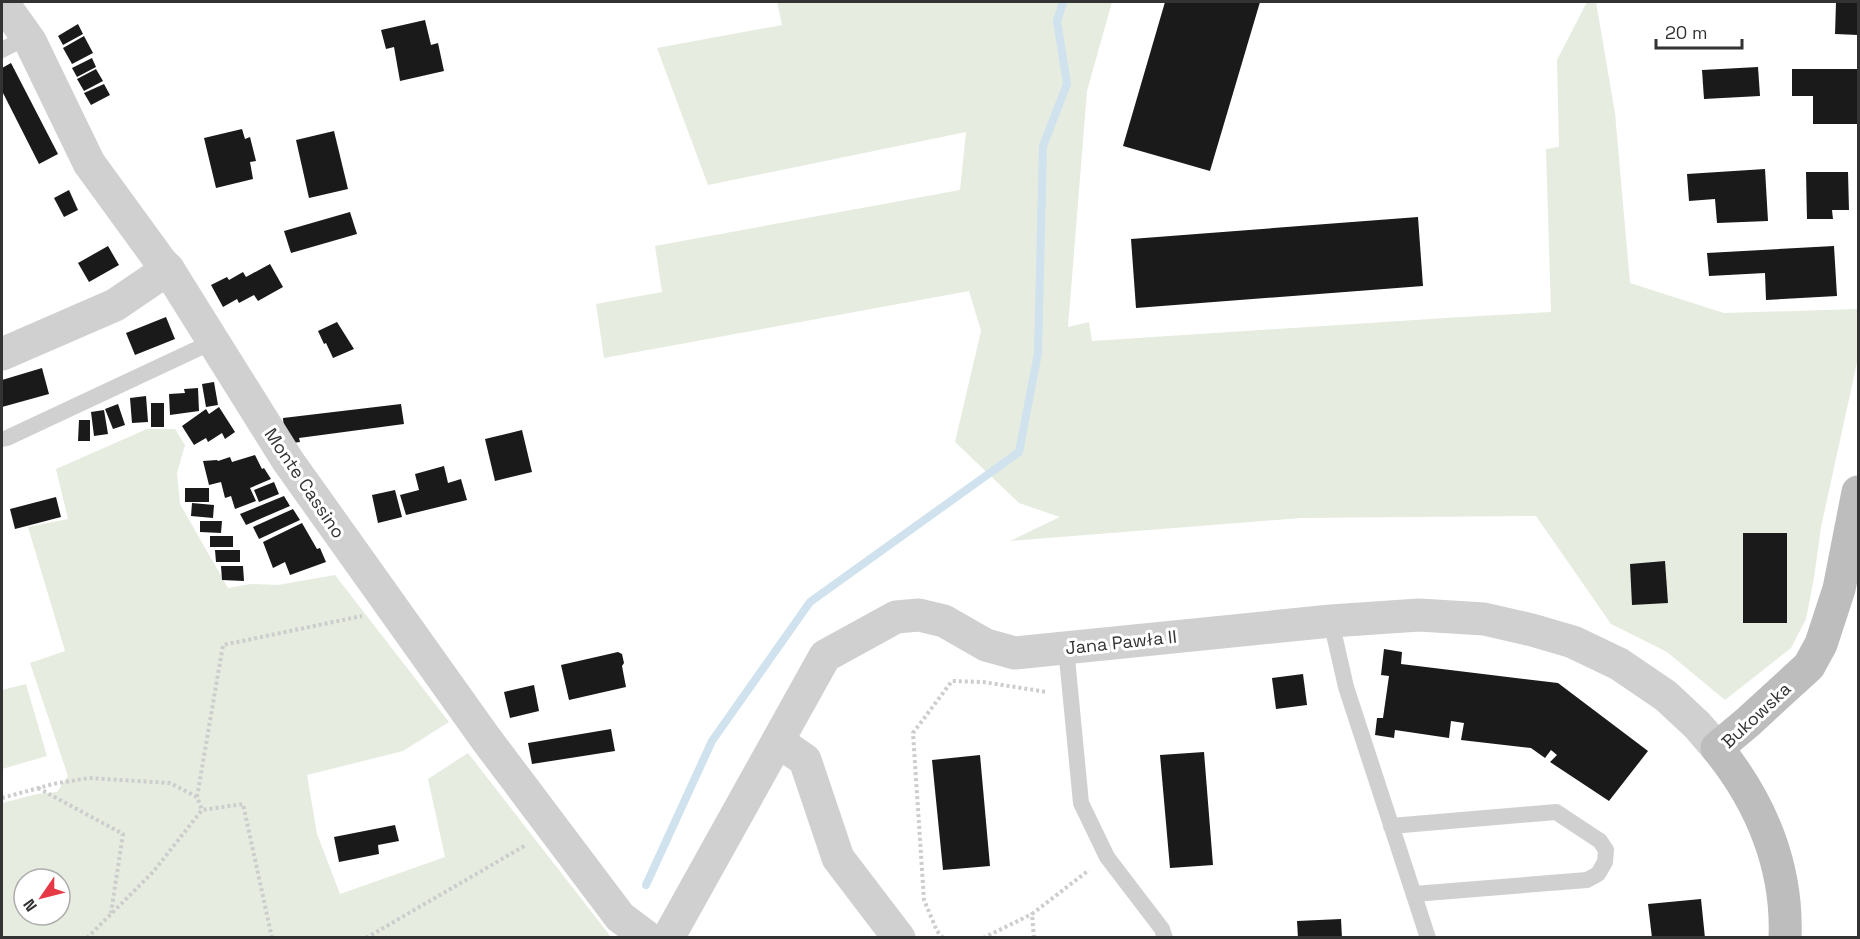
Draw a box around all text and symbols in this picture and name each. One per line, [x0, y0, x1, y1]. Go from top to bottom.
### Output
scale bar [1656, 12, 1742, 50]
text: 20 m [1665, 21, 1708, 44]
street label: Monte Cassino [260, 423, 350, 543]
street label: Jana Pawła II [1064, 625, 1178, 659]
street label: Bukowska [1716, 677, 1796, 753]
north arrow [12, 867, 72, 927]
text: N [18, 895, 42, 916]

